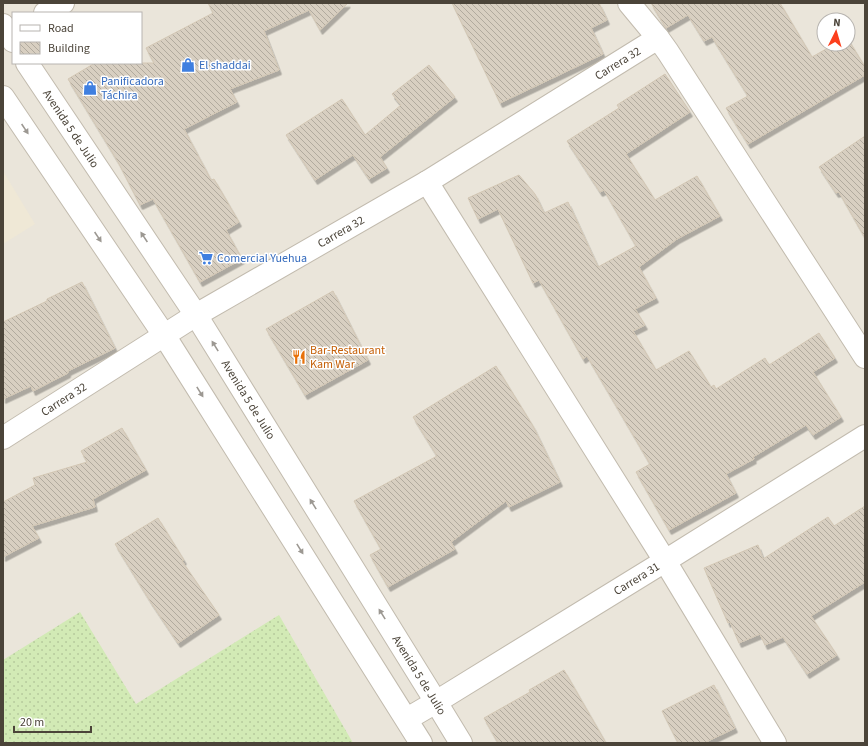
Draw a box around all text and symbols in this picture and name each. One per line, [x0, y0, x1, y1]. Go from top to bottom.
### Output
legend [12, 12, 142, 64]
north arrow [816, 12, 856, 52]
text: N [833, 15, 841, 30]
text: Road [48, 20, 74, 37]
text: Building [48, 40, 90, 57]
street label: Carrera 32 [591, 42, 644, 84]
shop icon: El shaddai [180, 57, 196, 73]
place label: El shaddai [199, 57, 251, 74]
place label: Panificadora Táchira [101, 73, 164, 104]
shop icon: Panificadora Táchira [82, 80, 98, 96]
street label: Avenida 5 de Julio [39, 86, 103, 171]
one-way arrow [21, 124, 29, 134]
street label: Carrera 32 [314, 211, 367, 252]
one-way arrow [94, 232, 102, 242]
one-way arrow [140, 232, 148, 242]
supermarket icon: Comercial Yuehua [198, 250, 214, 266]
place label: Comercial Yuehua [217, 250, 307, 267]
one-way arrow [211, 341, 219, 351]
place label: Bar-Restaurant Kam War [310, 342, 385, 373]
restaurant icon: Bar-Restaurant Kam War [291, 349, 307, 365]
street label: Avenida 5 de Julio [217, 357, 280, 443]
street label: Carrera 32 [37, 378, 90, 420]
one-way arrow [196, 387, 204, 397]
one-way arrow [309, 499, 317, 509]
one-way arrow [296, 543, 303, 555]
street label: Carrera 31 [610, 558, 663, 599]
one-way arrow [378, 608, 385, 620]
street label: Avenida 5 de Julio [388, 632, 450, 718]
scale bar [14, 708, 91, 734]
text: 20 m [20, 714, 44, 731]

